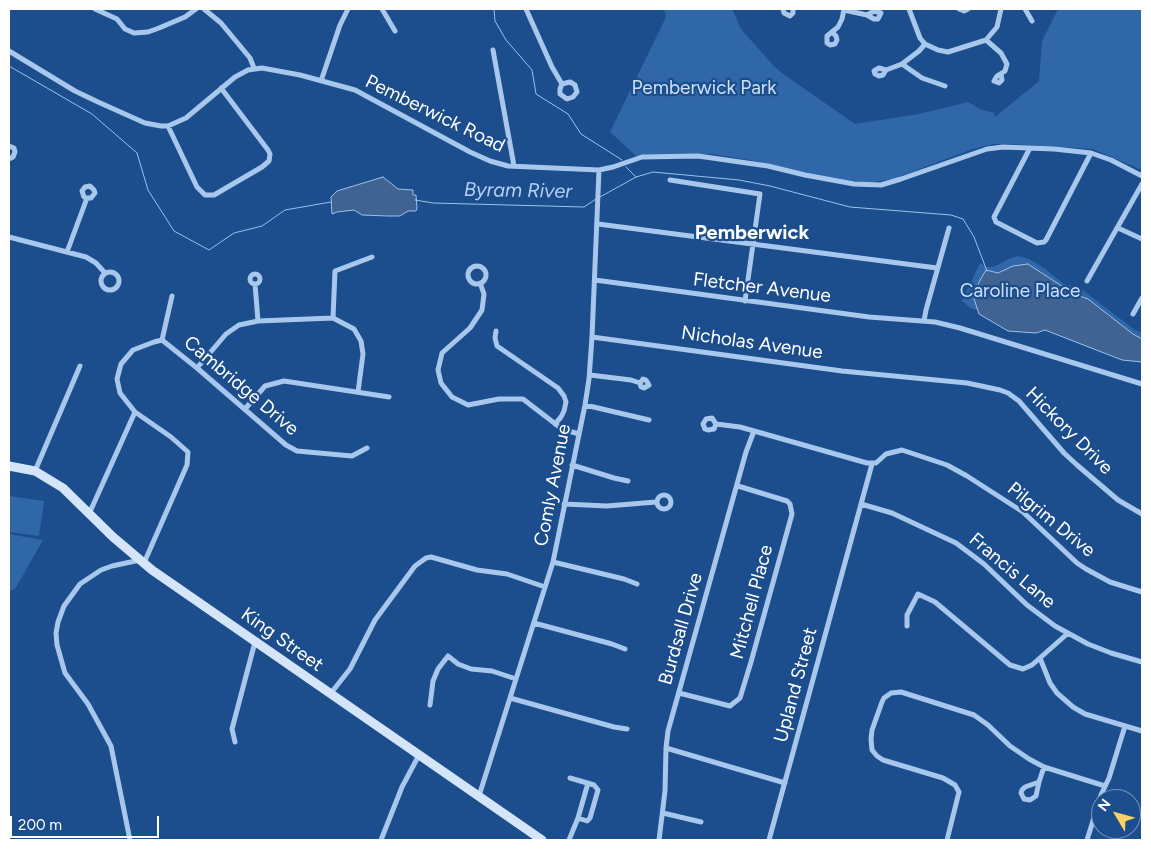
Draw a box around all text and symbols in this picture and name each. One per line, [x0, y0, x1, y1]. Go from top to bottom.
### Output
street label: Pemberwick Road [361, 70, 509, 158]
park label: Pemberwick Park [632, 77, 776, 99]
water label: Byram River [464, 178, 572, 204]
district label: Pemberwick [695, 221, 809, 245]
street label: Fletcher Avenue [692, 268, 832, 308]
park label: Caroline Place [960, 280, 1080, 302]
street label: Nicholas Avenue [680, 322, 824, 364]
street label: Cambridge Drive [179, 331, 303, 441]
street label: Hickory Drive [1021, 383, 1117, 479]
street label: Comly Avenue [530, 422, 576, 548]
street label: Pilgrim Drive [1002, 478, 1100, 562]
street label: Francis Lane [964, 528, 1060, 614]
street label: Mitchell Place [726, 542, 778, 662]
street label: Burdsall Drive [654, 570, 708, 688]
street label: King Street [236, 603, 328, 677]
street label: Upland Street [770, 625, 822, 745]
north arrow [1091, 789, 1141, 839]
text: N [1094, 796, 1114, 815]
scale bar [12, 806, 161, 838]
text: 200 m [18, 816, 62, 834]

